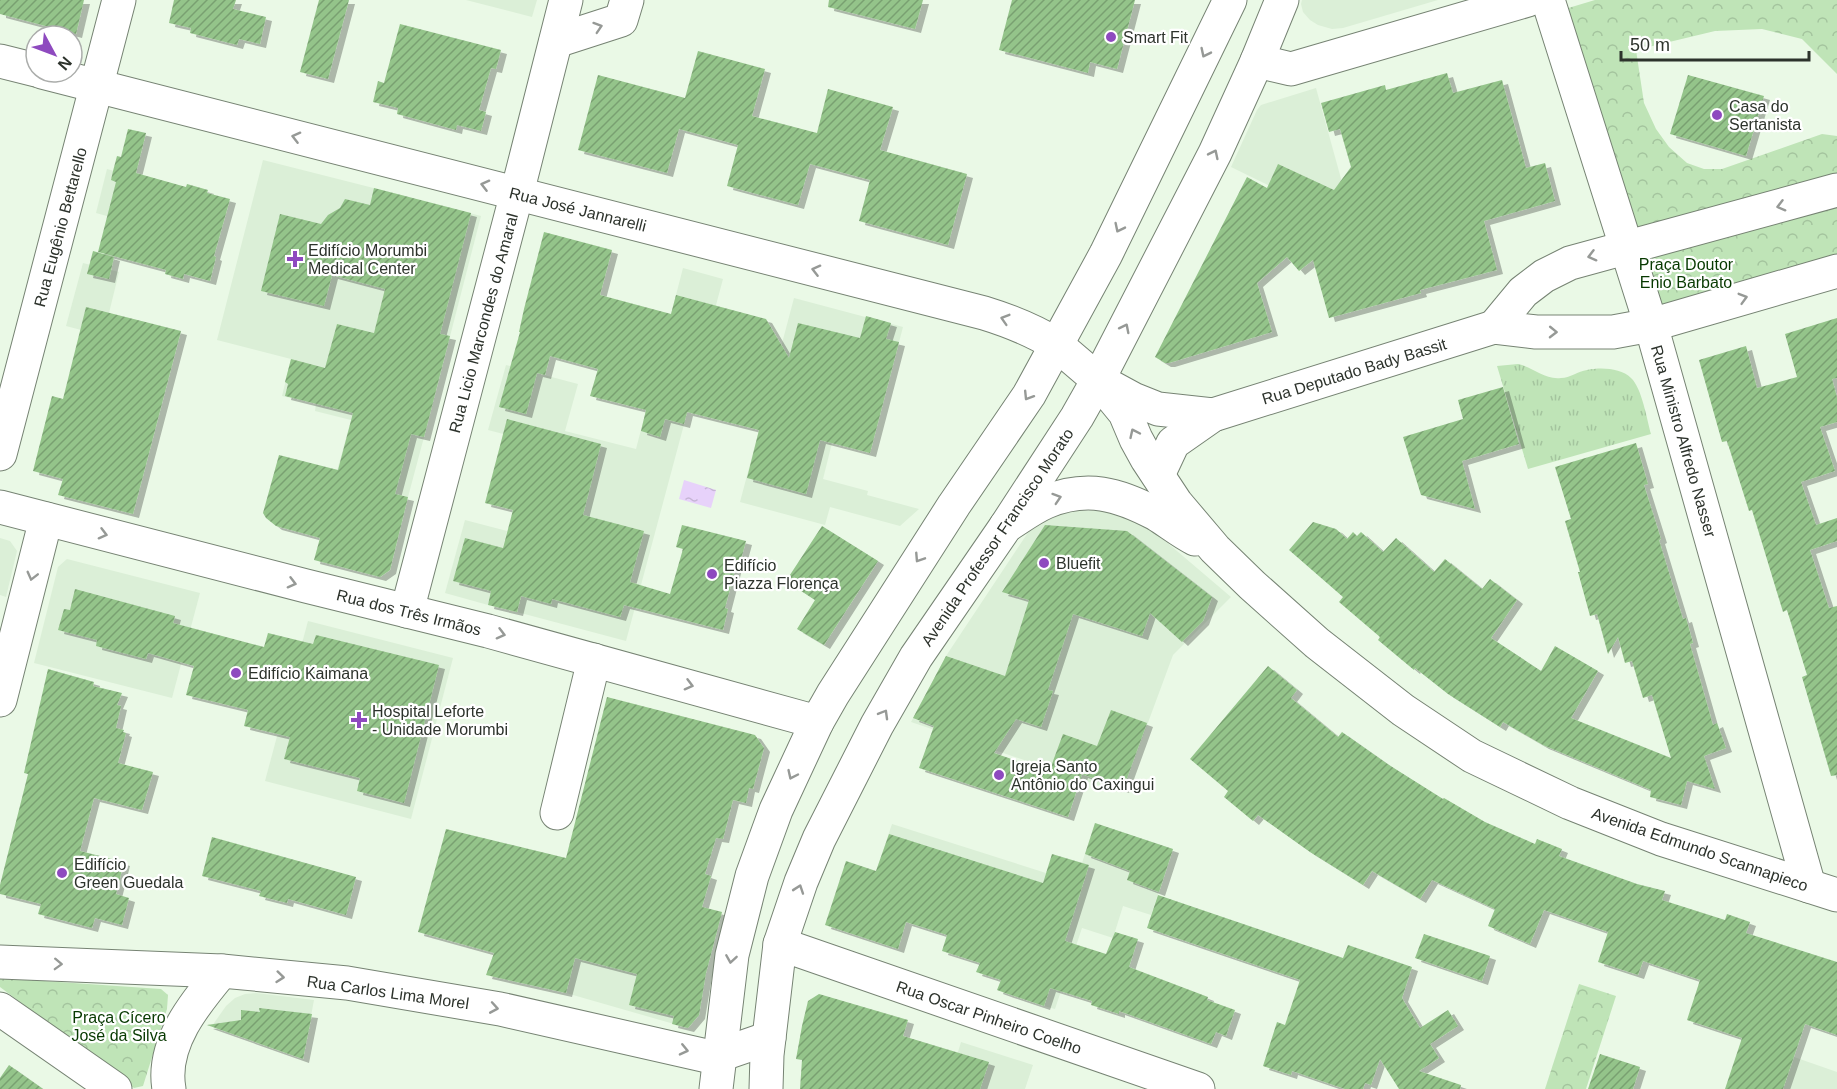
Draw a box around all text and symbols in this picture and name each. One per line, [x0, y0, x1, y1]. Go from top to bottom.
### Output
one-way arrow [592, 22, 603, 35]
north arrow [24, 24, 84, 84]
scale bar [1621, 24, 1808, 62]
place label: Smart Fit [1123, 29, 1188, 46]
marker: Smart Fit [1104, 30, 1118, 44]
text: 50 m [1630, 35, 1670, 55]
one-way arrow [1201, 47, 1212, 57]
text: N [55, 54, 75, 73]
place label: Casa do Sertanista [1729, 98, 1801, 133]
marker: Casa do Sertanista [1710, 108, 1724, 122]
one-way arrow [291, 132, 302, 144]
street label: Rua Eugênio Bettarello [31, 145, 90, 309]
one-way arrow [1207, 150, 1218, 161]
one-way arrow [480, 180, 490, 192]
street label: Rua José Jannarelli [508, 184, 648, 235]
one-way arrow [1776, 199, 1787, 211]
street label: Rua Licio Marcondes do Amaral [446, 211, 521, 435]
one-way arrow [1115, 222, 1126, 232]
place label: Edifício Morumbi Medical Center [308, 242, 427, 277]
one-way arrow [1587, 249, 1597, 262]
marker: Edifício Morumbi Medical Center [286, 250, 304, 268]
park label: Praça Doutor Enio Barbato [1639, 256, 1734, 291]
one-way arrow [811, 265, 822, 277]
one-way arrow [1737, 293, 1748, 305]
one-way arrow [1000, 314, 1011, 326]
one-way arrow [1118, 323, 1129, 334]
one-way arrow [1548, 326, 1557, 339]
street label: Rua Deputado Bady Bassit [1260, 335, 1449, 408]
street label: Rua Ministro Alfredo Nasser [1648, 343, 1719, 540]
one-way arrow [1023, 390, 1035, 400]
street label: Avenida Professor Francisco Morato [918, 425, 1077, 649]
one-way arrow [1129, 428, 1141, 439]
one-way arrow [1051, 493, 1062, 505]
one-way arrow [98, 526, 108, 539]
one-way arrow [915, 551, 926, 562]
place label: Bluefit [1056, 555, 1101, 572]
marker: Bluefit [1037, 556, 1051, 570]
place label: Edifício Piazza Florença [724, 557, 839, 592]
marker: Edifício Piazza Florença [705, 567, 719, 581]
one-way arrow [26, 571, 39, 581]
one-way arrow [286, 575, 296, 588]
street label: Rua dos Três Irmãos [335, 586, 483, 639]
one-way arrow [496, 627, 506, 640]
place label: Edifício Kaimana [248, 665, 368, 682]
marker: Edifício Kaimana [229, 666, 243, 680]
one-way arrow [684, 678, 694, 691]
place label: Hospital Leforte - Unidade Morumbi [372, 703, 508, 738]
one-way arrow [876, 710, 888, 720]
marker: Hospital Leforte - Unidade Morumbi [350, 711, 368, 729]
place label: Igreja Santo Antônio do Caxingui [1011, 758, 1154, 793]
one-way arrow [788, 768, 800, 779]
marker: Igreja Santo Antônio do Caxingui [992, 768, 1006, 782]
street label: Avenida Edmundo Scannapieco [1590, 804, 1810, 895]
place label: Edifício Green Guedala [74, 856, 184, 891]
marker: Edifício Green Guedala [55, 866, 69, 880]
one-way arrow [791, 884, 804, 895]
one-way arrow [726, 955, 738, 964]
one-way arrow [54, 958, 63, 970]
one-way arrow [276, 970, 285, 983]
street label: Rua Carlos Lima Morel [306, 973, 470, 1012]
street label: Rua Oscar Pinheiro Coelho [894, 978, 1084, 1057]
one-way arrow [489, 1001, 499, 1014]
park label: Praça Cícero José da Silva [71, 1009, 167, 1044]
one-way arrow [679, 1043, 689, 1056]

